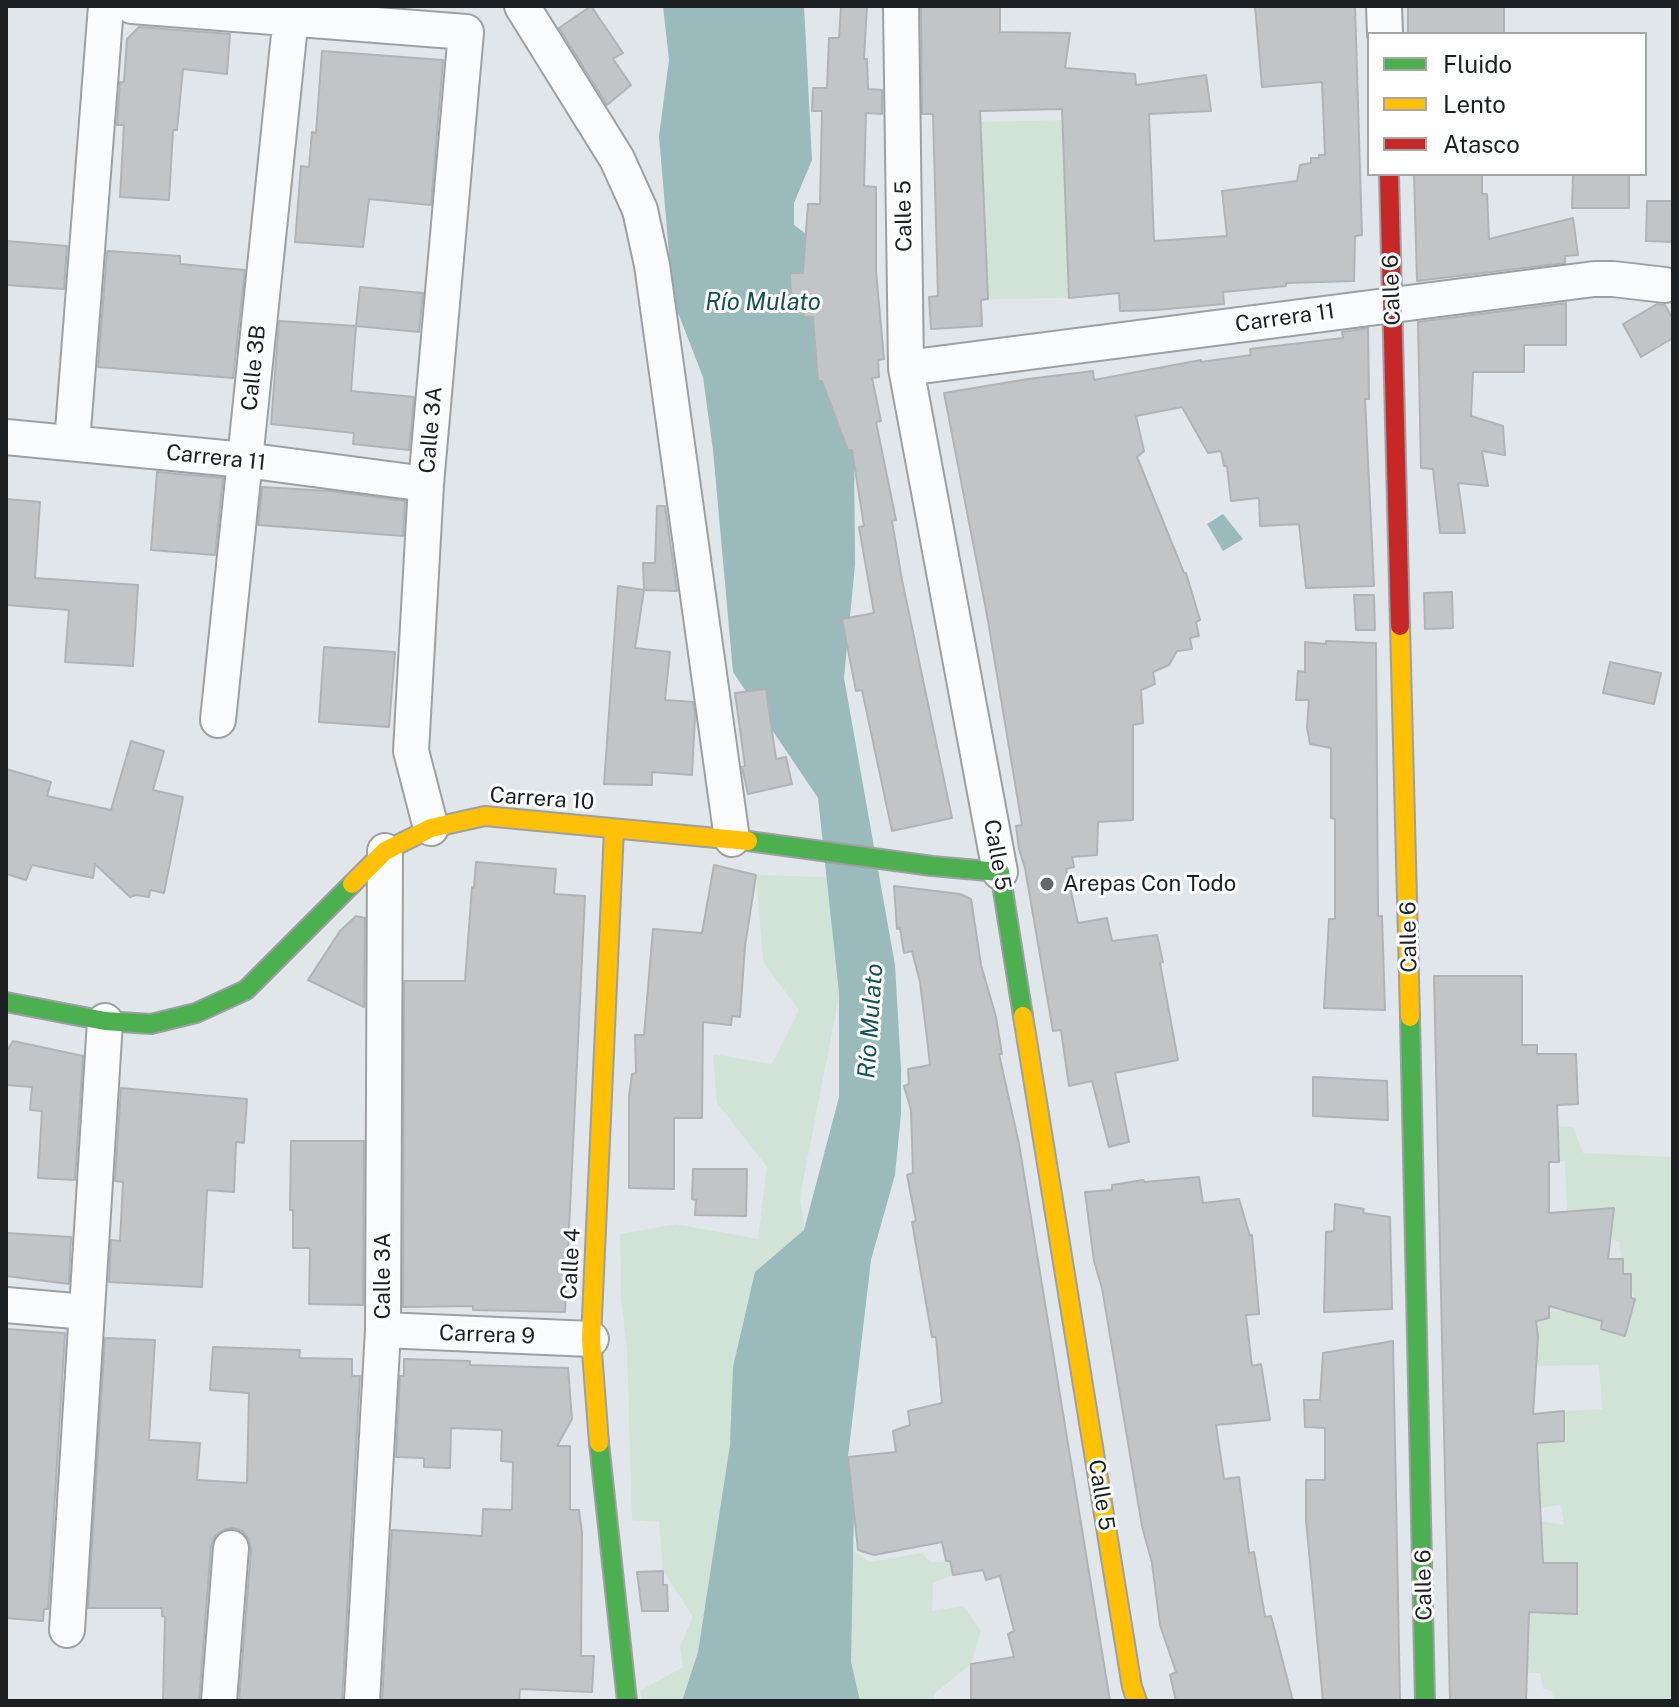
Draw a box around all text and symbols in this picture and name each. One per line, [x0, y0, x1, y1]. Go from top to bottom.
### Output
legend [1367, 32, 1647, 176]
text: Fluido [1443, 50, 1512, 78]
text: Lento [1443, 90, 1506, 118]
text: Atasco [1443, 130, 1520, 158]
street label: Calle 5 [890, 180, 918, 252]
street label: Calle 6 [1378, 254, 1406, 326]
water label: Río Mulato [705, 289, 821, 317]
street label: Carrera 11 [1234, 298, 1336, 338]
street label: Calle 3B [236, 324, 272, 412]
street label: Calle 3A [414, 386, 448, 474]
street label: Carrera 11 [165, 440, 267, 476]
street label: Carrera 10 [489, 782, 595, 816]
street label: Calle 5 [978, 817, 1016, 893]
place label: Arepas Con Todo [1063, 871, 1236, 897]
marker: Arepas Con Todo [1038, 875, 1056, 893]
street label: Calle 6 [1395, 901, 1423, 973]
water label: Río Mulato [853, 962, 889, 1080]
street label: Calle 4 [556, 1228, 586, 1300]
street label: Calle 3A [370, 1233, 396, 1319]
street label: Carrera 9 [439, 1320, 535, 1350]
street label: Calle 5 [1082, 1458, 1120, 1532]
street label: Calle 6 [1410, 1549, 1438, 1621]

